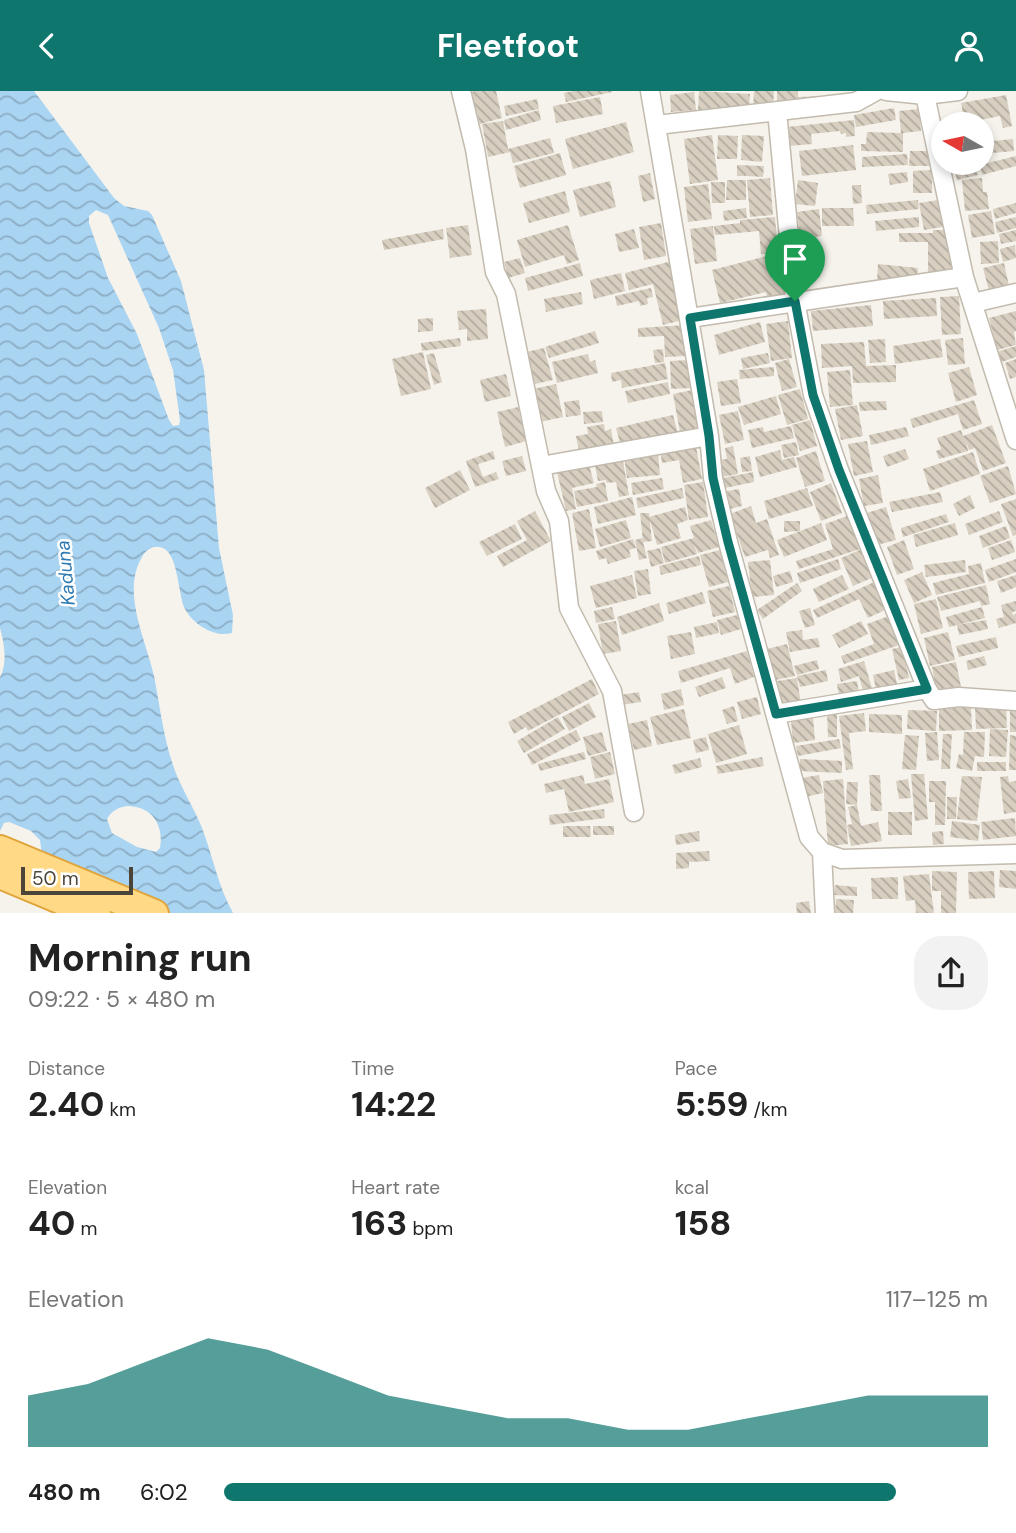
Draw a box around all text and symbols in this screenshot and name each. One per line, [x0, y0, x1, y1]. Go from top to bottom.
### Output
text: Fleetfoot [437, 25, 579, 67]
icon: back [28, 27, 66, 65]
icon: person [950, 27, 988, 65]
north arrow [931, 112, 994, 175]
map controls [931, 112, 994, 175]
pin [765, 229, 825, 301]
icon: arrive [776, 240, 814, 278]
water label: Kaduna [50, 539, 81, 607]
scale bar [21, 865, 133, 896]
text: 50 m [32, 866, 79, 891]
text: Morning run [28, 933, 252, 983]
button: share [914, 936, 988, 1010]
text: 09:22 · 5 × 480 m [28, 984, 215, 1014]
text: Distance [28, 1056, 105, 1081]
text: Time [351, 1056, 394, 1081]
text: Pace [675, 1056, 717, 1081]
text: 2.40 [28, 1081, 104, 1127]
text: 14:22 [351, 1081, 436, 1127]
text: 5:59 [675, 1081, 748, 1127]
text: km [104, 1097, 136, 1122]
text: /km [748, 1097, 788, 1122]
text: Elevation [28, 1175, 107, 1200]
text: Heart rate [351, 1175, 440, 1200]
text: kcal [675, 1175, 709, 1200]
text: 40 [28, 1200, 75, 1246]
text: 163 [351, 1200, 407, 1246]
text: 158 [675, 1200, 731, 1246]
text: m [75, 1216, 97, 1241]
text: bpm [407, 1216, 453, 1241]
text: Elevation [28, 1284, 124, 1314]
text: 117–125 m [886, 1284, 988, 1314]
text: 480 m [28, 1477, 101, 1507]
text: 6:02 [140, 1477, 188, 1507]

